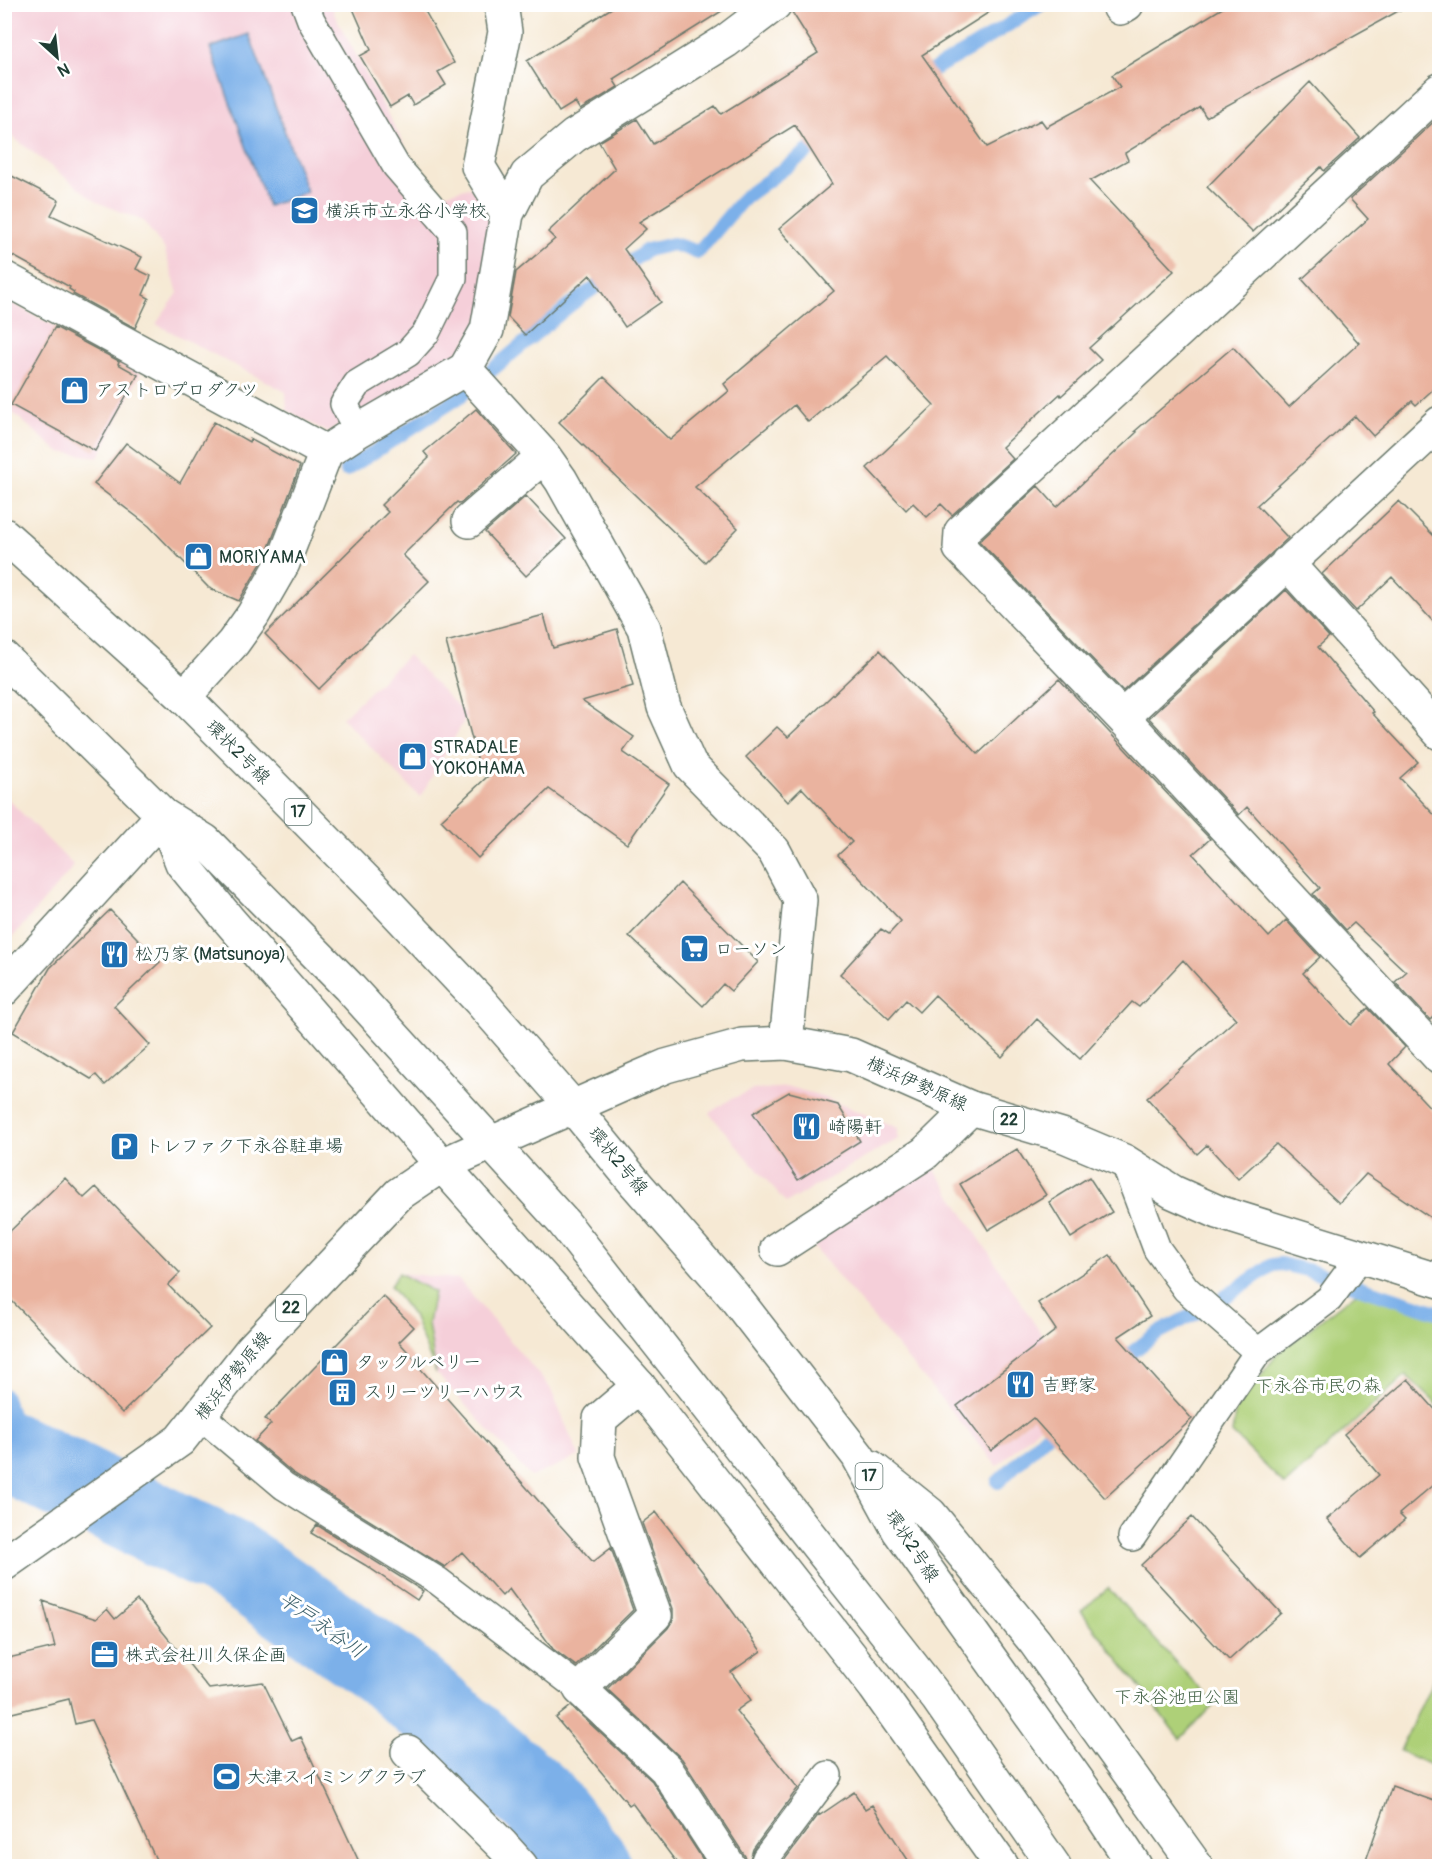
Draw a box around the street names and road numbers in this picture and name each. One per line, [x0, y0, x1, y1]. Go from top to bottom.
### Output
street label: 環状2号線 [201, 715, 275, 789]
road number: 17 [284, 799, 312, 825]
street label: 横浜伊勢原線 [863, 1052, 971, 1116]
road number: 22 [994, 1107, 1024, 1133]
street label: 環状2号線 [583, 1122, 653, 1200]
road number: 22 [276, 1295, 306, 1321]
street label: 横浜伊勢原線 [190, 1327, 276, 1425]
road number: 17 [856, 1463, 882, 1489]
street label: 環状2号線 [880, 1505, 944, 1587]

